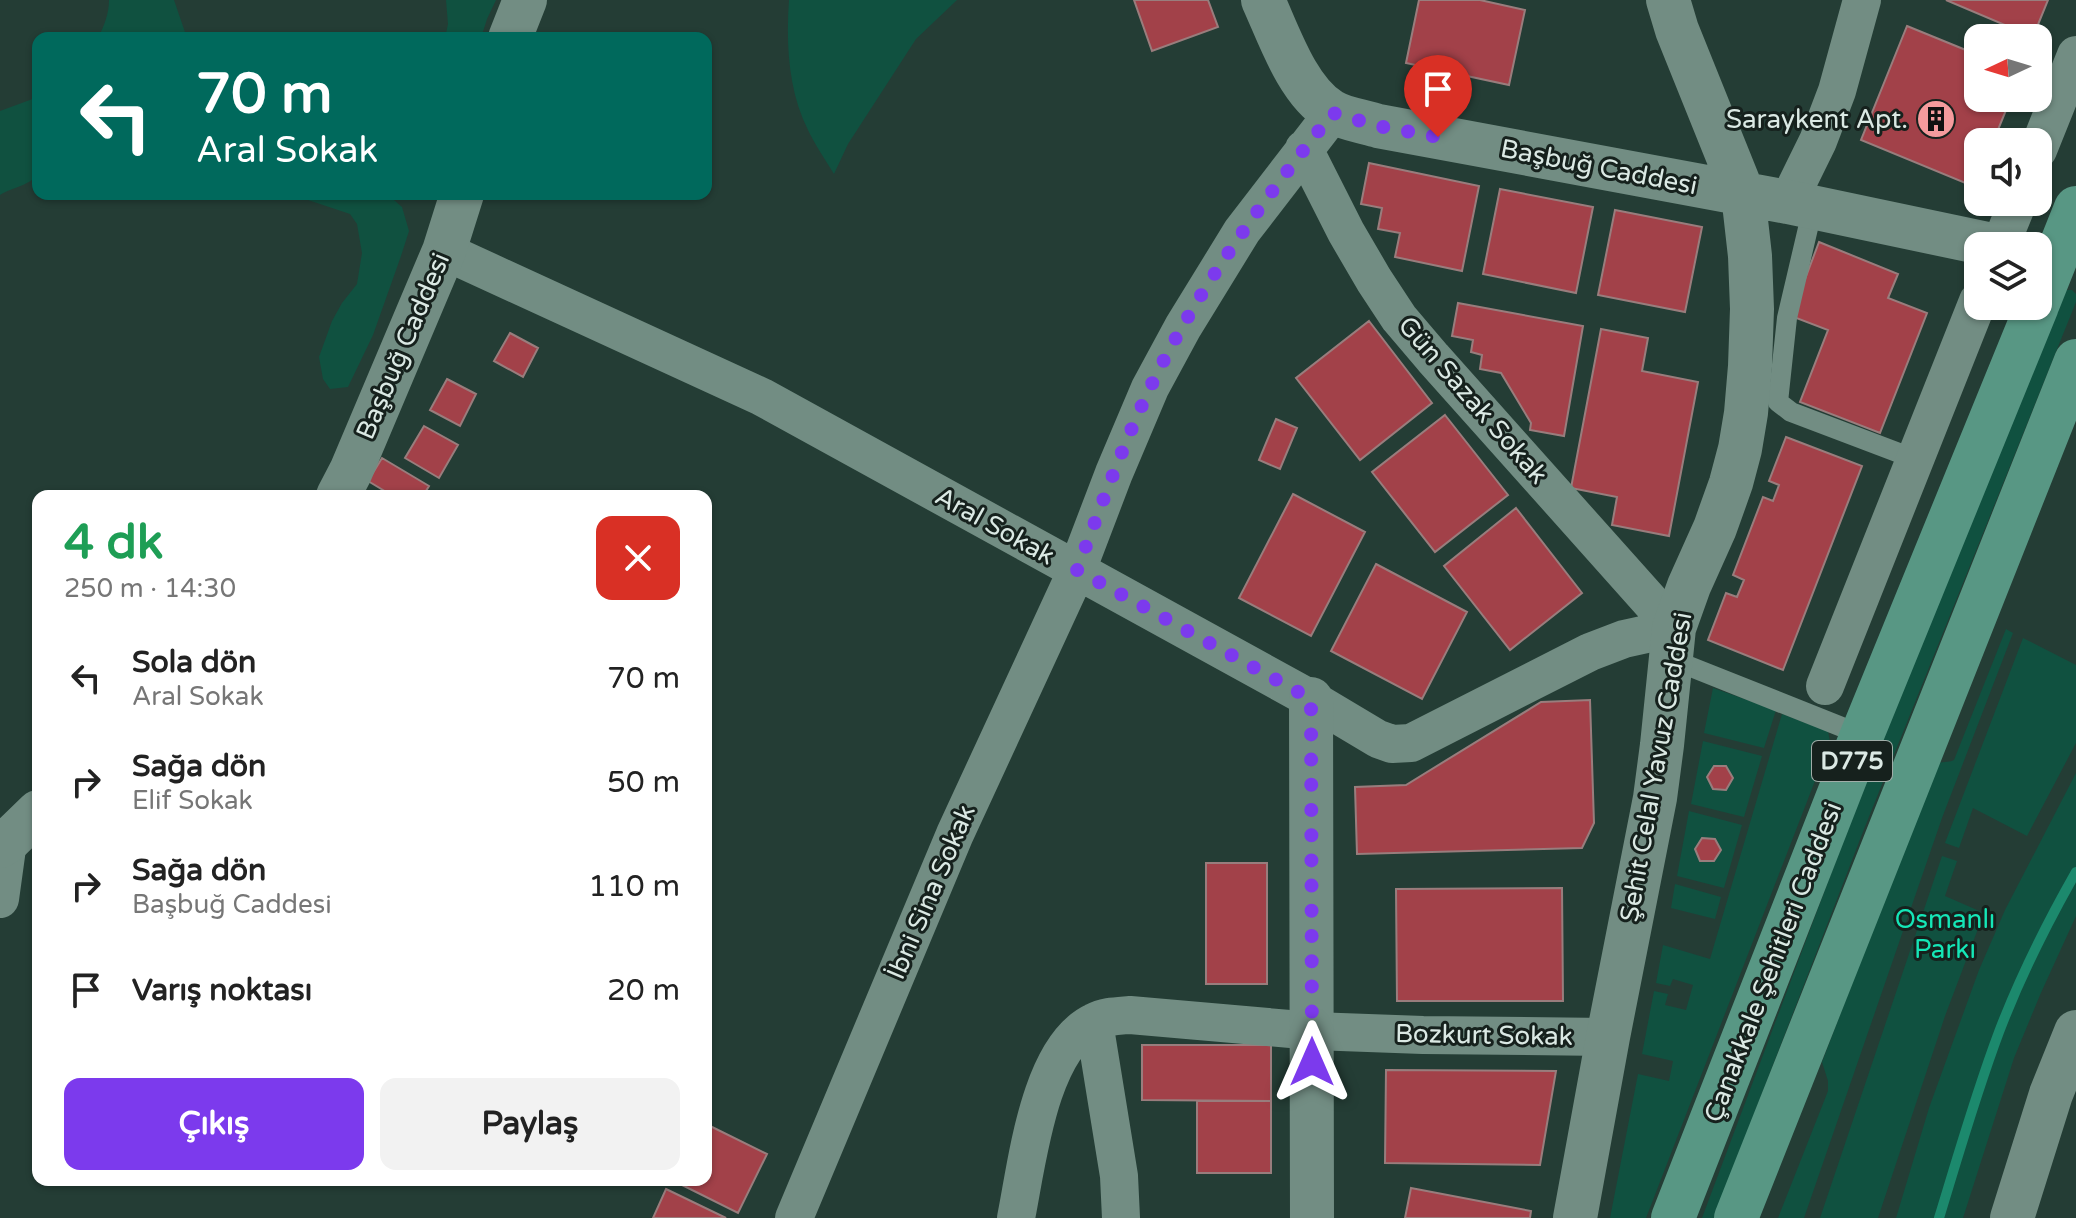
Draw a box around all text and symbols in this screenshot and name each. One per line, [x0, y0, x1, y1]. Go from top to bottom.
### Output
north arrow [1964, 24, 2052, 112]
map controls [1964, 24, 2052, 320]
pin [1404, 55, 1472, 137]
text: 70 m [196, 61, 332, 128]
icon: left [64, 64, 168, 168]
icon: arrive [1416, 67, 1460, 111]
building icon: Saraykent Apt. [1915, 98, 1957, 140]
place label: Saraykent Apt. [1726, 104, 1908, 135]
button: sound [1964, 128, 2052, 216]
text: Aral Sokak [196, 129, 378, 172]
street label: Başbuğ Caddesi [1498, 133, 1700, 201]
button: layers [1964, 232, 2052, 320]
street label: Başbuğ Caddesi [350, 248, 456, 444]
street label: Gün Sazak Sokak [1392, 310, 1554, 490]
street label: Aral Sokak [930, 481, 1060, 571]
text: 4 dk [64, 514, 163, 572]
button: close [596, 516, 680, 600]
text: 250 m · 14:30 [64, 573, 236, 604]
street label: Şehit Celal Yavuz Caddesi [1613, 610, 1699, 924]
text: Sola dön [132, 644, 256, 681]
icon: left [64, 656, 108, 700]
text: 70 m [607, 660, 680, 697]
text: Aral Sokak [132, 681, 264, 712]
road number: D775 [1812, 741, 1892, 781]
text: Sağa dön [132, 748, 266, 785]
icon: right [64, 760, 108, 804]
text: 50 m [607, 764, 680, 801]
text: Elif Sokak [132, 785, 253, 816]
street label: Çanakkale Şehitleri Caddesi [1698, 798, 1848, 1126]
street label: İbni Sina Sokak [880, 800, 982, 984]
text: Sağa dön [132, 852, 266, 889]
icon: right [64, 864, 108, 908]
text: 110 m [588, 868, 680, 905]
text: Başbuğ Caddesi [132, 889, 332, 920]
park label: Osmanlı Parkı [1895, 904, 1995, 965]
icon: arrive [64, 968, 108, 1012]
text: Varış noktası [132, 972, 312, 1009]
text: 20 m [607, 972, 680, 1009]
street label: Bozkurt Sokak [1395, 1018, 1573, 1052]
position arrow [1270, 1020, 1354, 1104]
button: Çıkış [64, 1078, 364, 1170]
button: Paylaş [380, 1078, 680, 1170]

